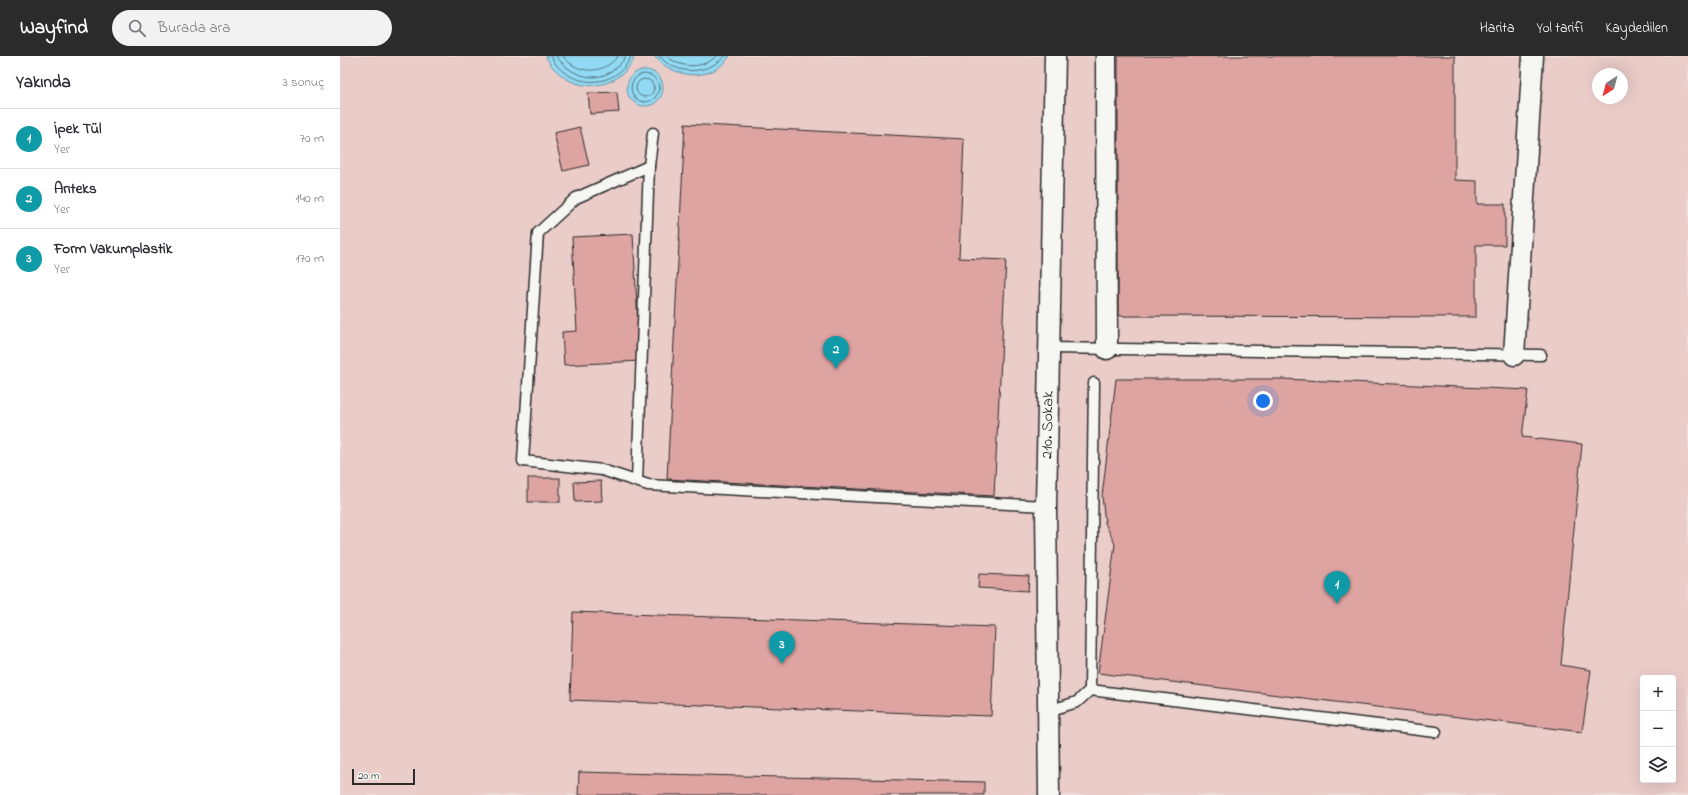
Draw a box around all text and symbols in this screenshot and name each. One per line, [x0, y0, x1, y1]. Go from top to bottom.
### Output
search box [112, 10, 392, 46]
text: Wayfind [20, 15, 88, 42]
icon: search [126, 17, 148, 39]
text: Burada ara [158, 17, 230, 39]
text: Harita [1480, 18, 1515, 39]
text: Yol tarifi [1537, 18, 1583, 39]
text: Kaydedilen [1605, 18, 1668, 39]
north arrow [1592, 68, 1628, 104]
text: Yakında [16, 70, 71, 95]
text: 3 sonuç [282, 73, 324, 92]
text: İpek Tül [54, 118, 101, 140]
text: 1 [27, 129, 31, 148]
text: 70 m [300, 129, 324, 148]
text: Yer [54, 140, 70, 159]
text: Arıteks [54, 178, 97, 200]
text: 2 [26, 189, 32, 208]
text: 140 m [296, 189, 324, 208]
text: Yer [54, 200, 70, 219]
text: Form Vakumplastik [54, 238, 172, 260]
text: 3 [26, 249, 32, 268]
text: 170 m [296, 249, 324, 268]
text: Yer [54, 260, 70, 279]
pin: 2 [823, 336, 849, 369]
street label: 210. Sokak [1035, 390, 1061, 459]
your location [1253, 391, 1273, 411]
pin: 1 [1324, 571, 1350, 604]
pin: 3 [769, 631, 795, 664]
map controls [1640, 675, 1676, 783]
button: + [1640, 675, 1676, 711]
button: − [1640, 711, 1676, 747]
button: layers [1640, 747, 1676, 783]
scale bar [352, 767, 415, 786]
text: 20 m [358, 768, 380, 784]

